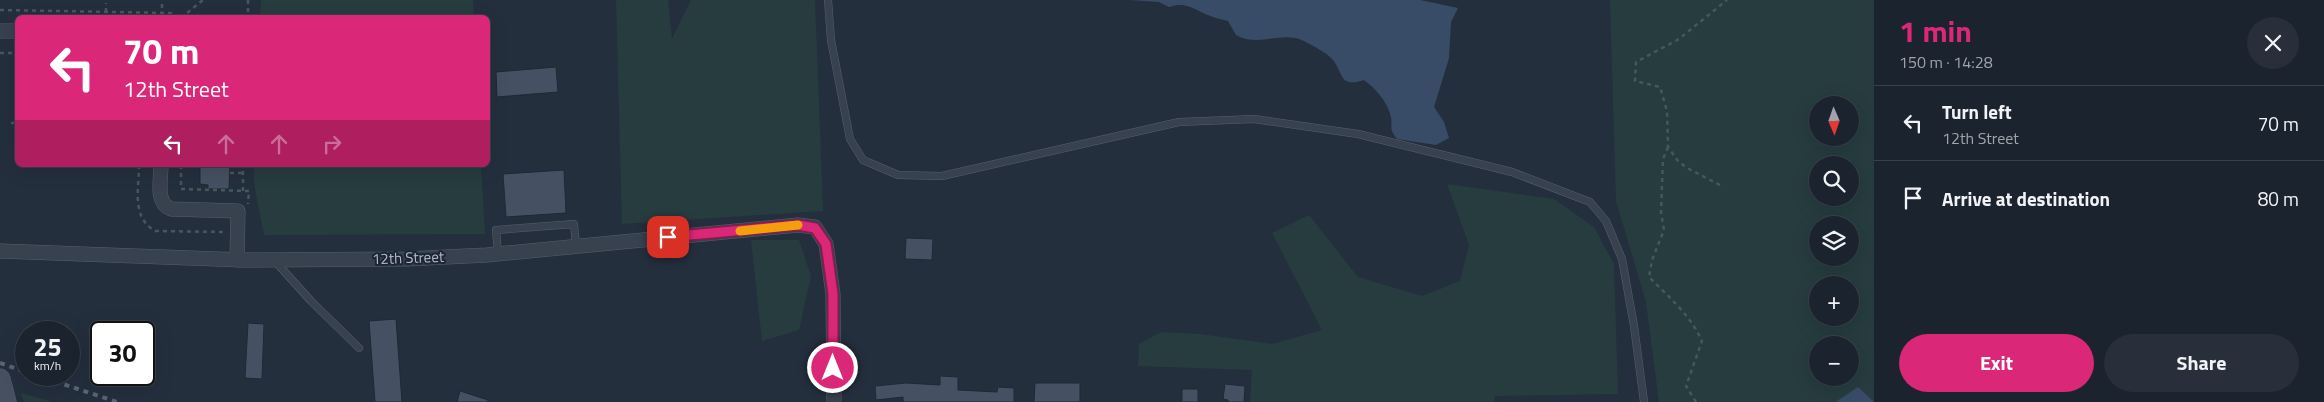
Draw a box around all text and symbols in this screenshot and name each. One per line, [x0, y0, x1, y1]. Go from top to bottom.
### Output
text: 1 min [1899, 8, 1972, 54]
button: close [2247, 17, 2299, 69]
text: 70 m [123, 24, 199, 78]
icon: left [40, 35, 105, 100]
text: 150 m · 14:28 [1899, 50, 1993, 74]
text: 12th Street [123, 72, 229, 106]
north arrow [1809, 96, 1859, 146]
map controls [1809, 96, 1859, 386]
text: Turn left [1942, 97, 2012, 126]
icon: left [1899, 109, 1927, 137]
text: 70 m [2258, 109, 2299, 138]
text: 12th Street [1942, 126, 2019, 150]
icon: left [159, 130, 187, 158]
icon: ahead [212, 130, 240, 158]
icon: ahead [265, 130, 293, 158]
icon: right [318, 130, 346, 158]
button: search [1809, 156, 1859, 206]
icon: arrive [1899, 184, 1927, 212]
text: Arrive at destination [1942, 184, 2110, 213]
text: 80 m [2258, 184, 2299, 213]
pin [647, 216, 689, 258]
button: layers [1809, 216, 1859, 266]
icon: arrive [654, 223, 682, 251]
street label: 12th Street [372, 245, 445, 270]
button: + [1809, 276, 1859, 326]
speed limit sign: 30 [90, 321, 155, 386]
text: 25 [33, 328, 62, 366]
button: Exit [1899, 334, 2094, 392]
button: Share [2104, 334, 2299, 392]
button: − [1809, 336, 1859, 386]
position arrow [806, 341, 858, 393]
text: km/h [34, 356, 61, 375]

